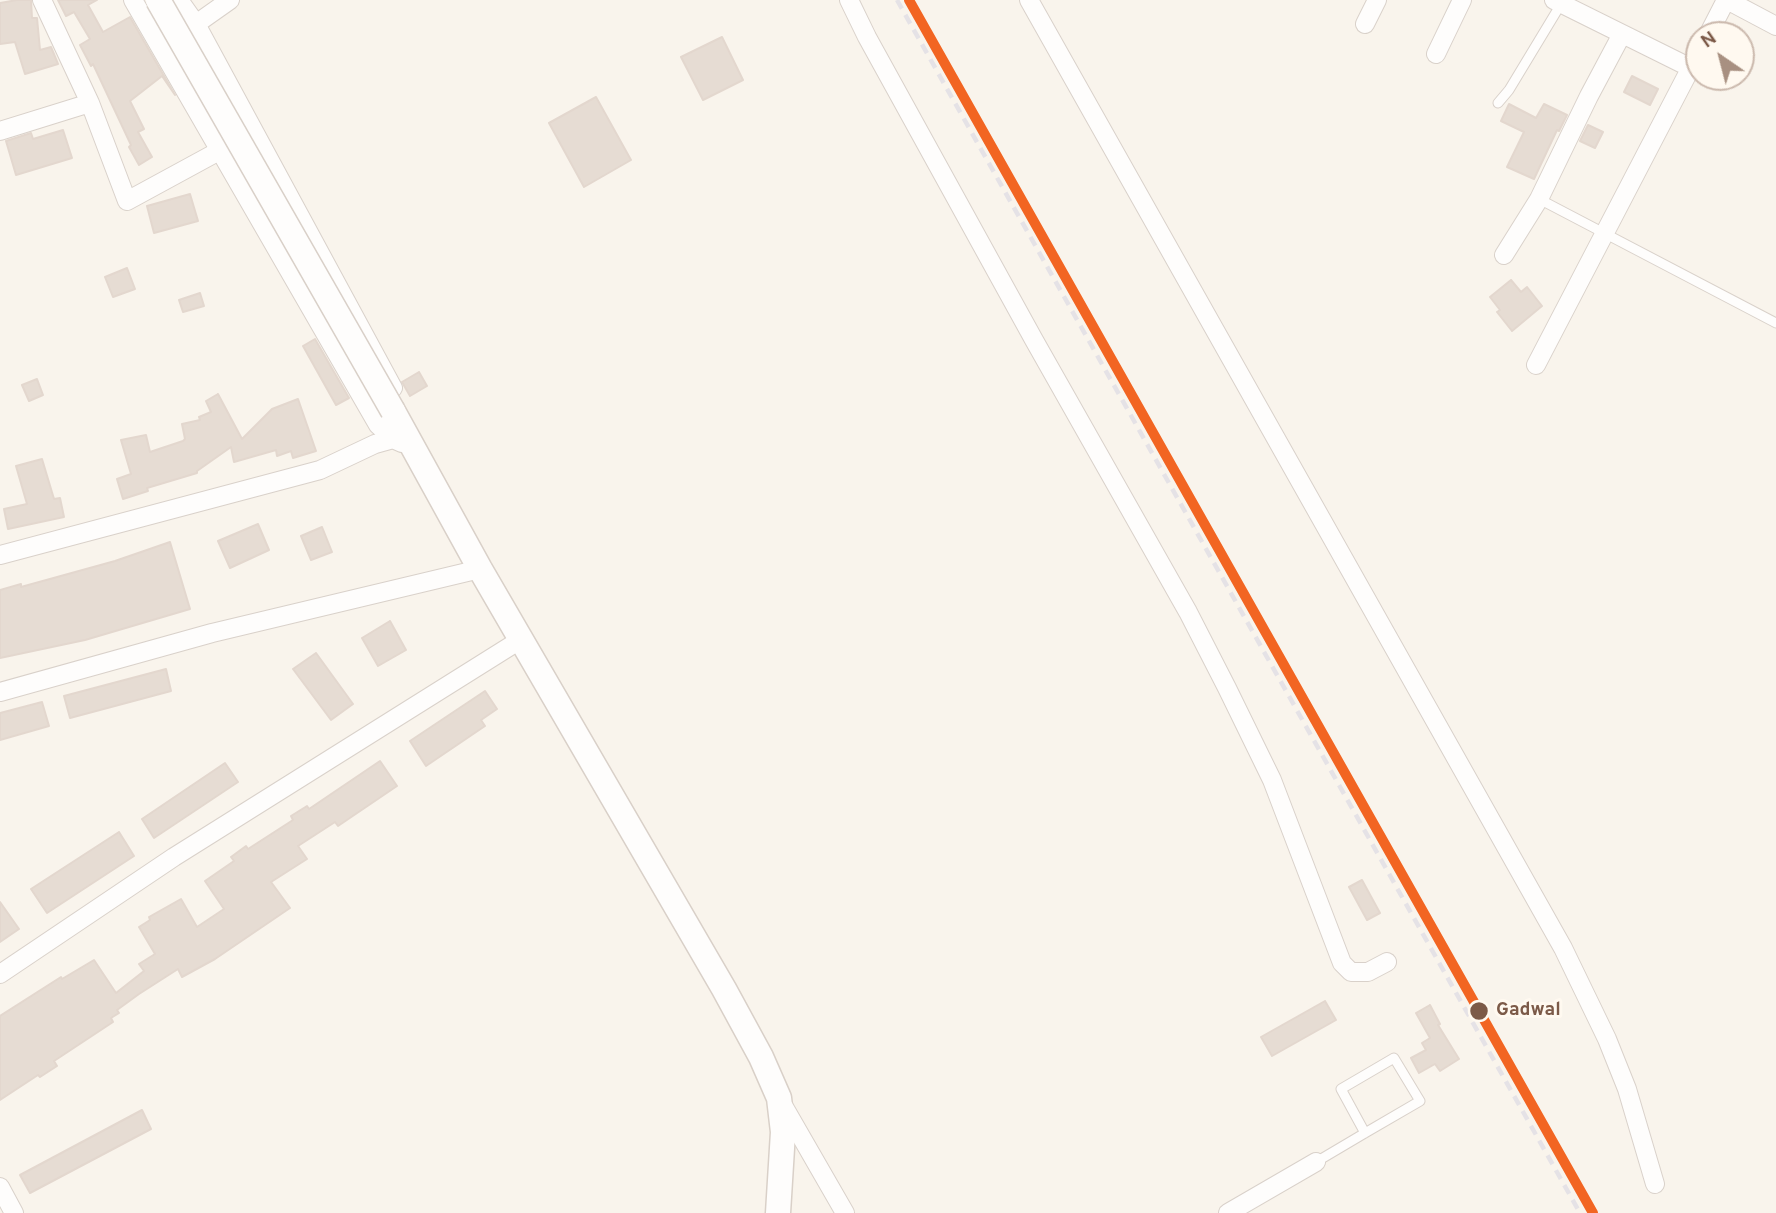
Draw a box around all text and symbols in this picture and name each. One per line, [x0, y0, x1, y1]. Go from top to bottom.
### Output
north arrow [1685, 21, 1755, 91]
text: N [1697, 27, 1722, 54]
marker: Gadwal [1468, 1000, 1490, 1022]
place label: Gadwal [1496, 1000, 1561, 1022]

